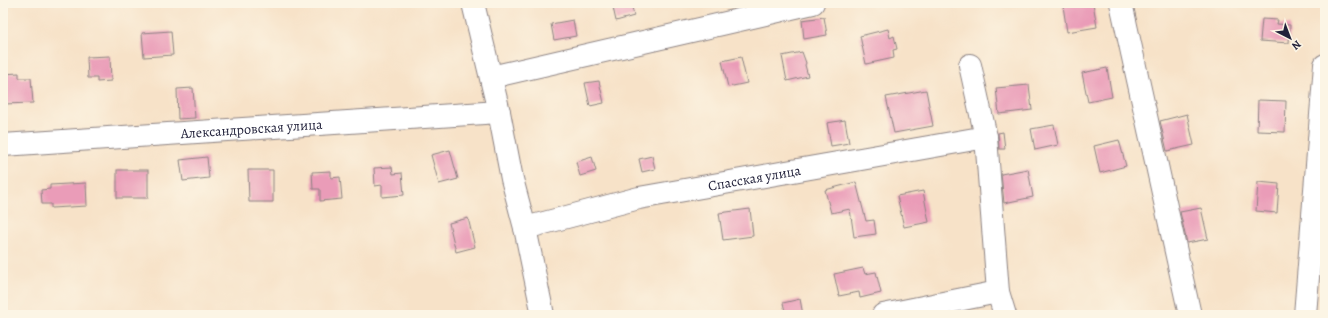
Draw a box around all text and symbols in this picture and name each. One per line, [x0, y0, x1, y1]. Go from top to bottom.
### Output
north arrow [1270, 18, 1310, 58]
text: N [1288, 37, 1304, 53]
street label: Александровская улица [179, 114, 323, 143]
street label: Спасская улица [707, 160, 803, 195]

